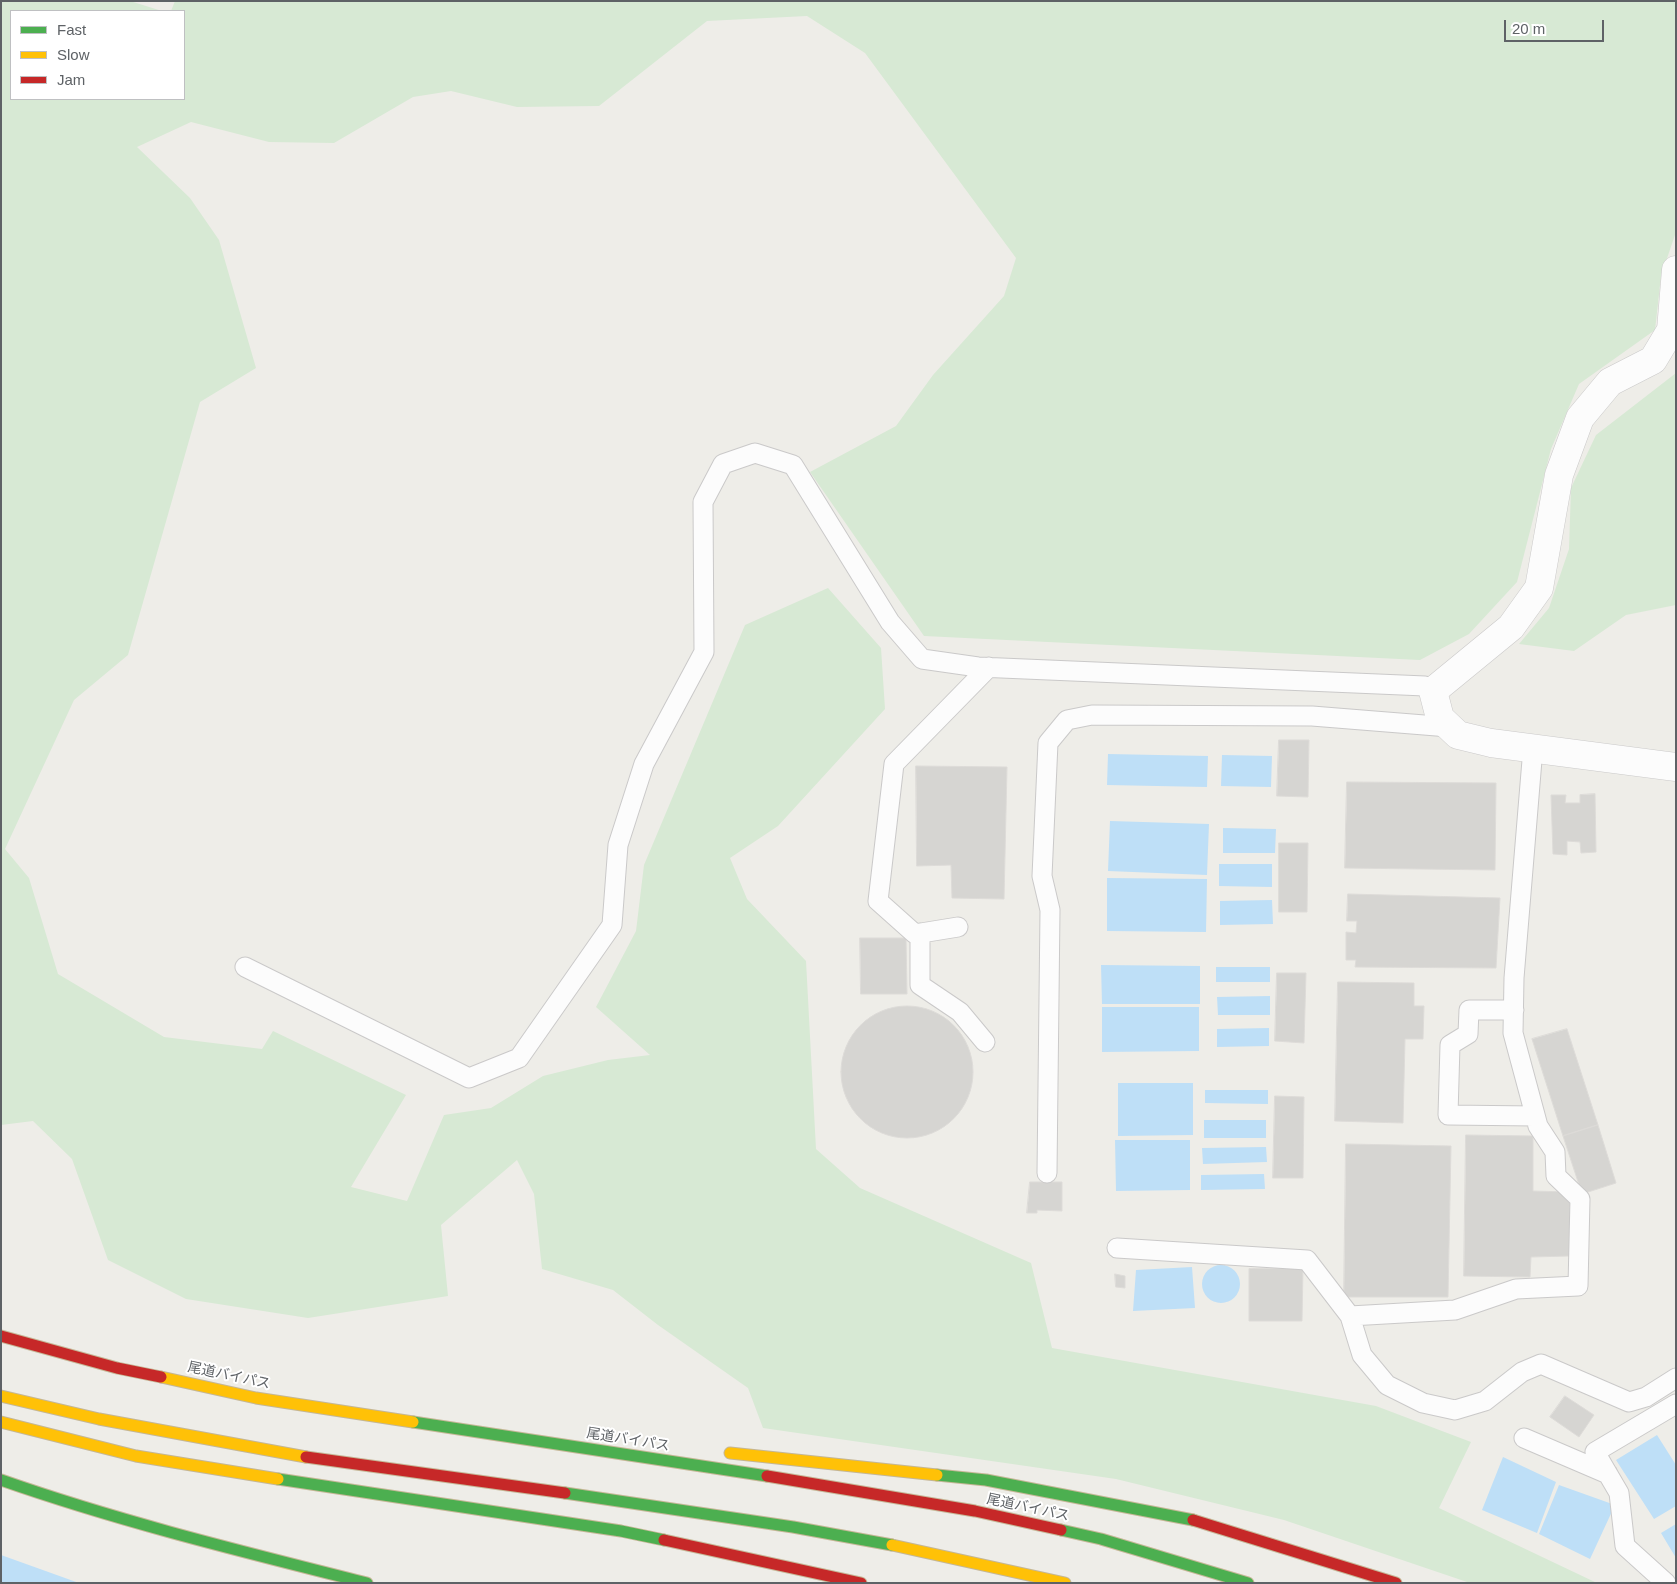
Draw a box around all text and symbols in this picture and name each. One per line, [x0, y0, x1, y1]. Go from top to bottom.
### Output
legend [10, 10, 185, 100]
scale bar [1507, 10, 1607, 42]
text: 20 m [1512, 20, 1545, 37]
text: Fast [57, 21, 86, 38]
text: Slow [57, 46, 90, 63]
text: Jam [57, 71, 85, 88]
street label: 尾道バイパス [186, 1359, 272, 1393]
street label: 尾道バイパス [585, 1425, 671, 1455]
street label: 尾道バイパス [985, 1491, 1071, 1525]

